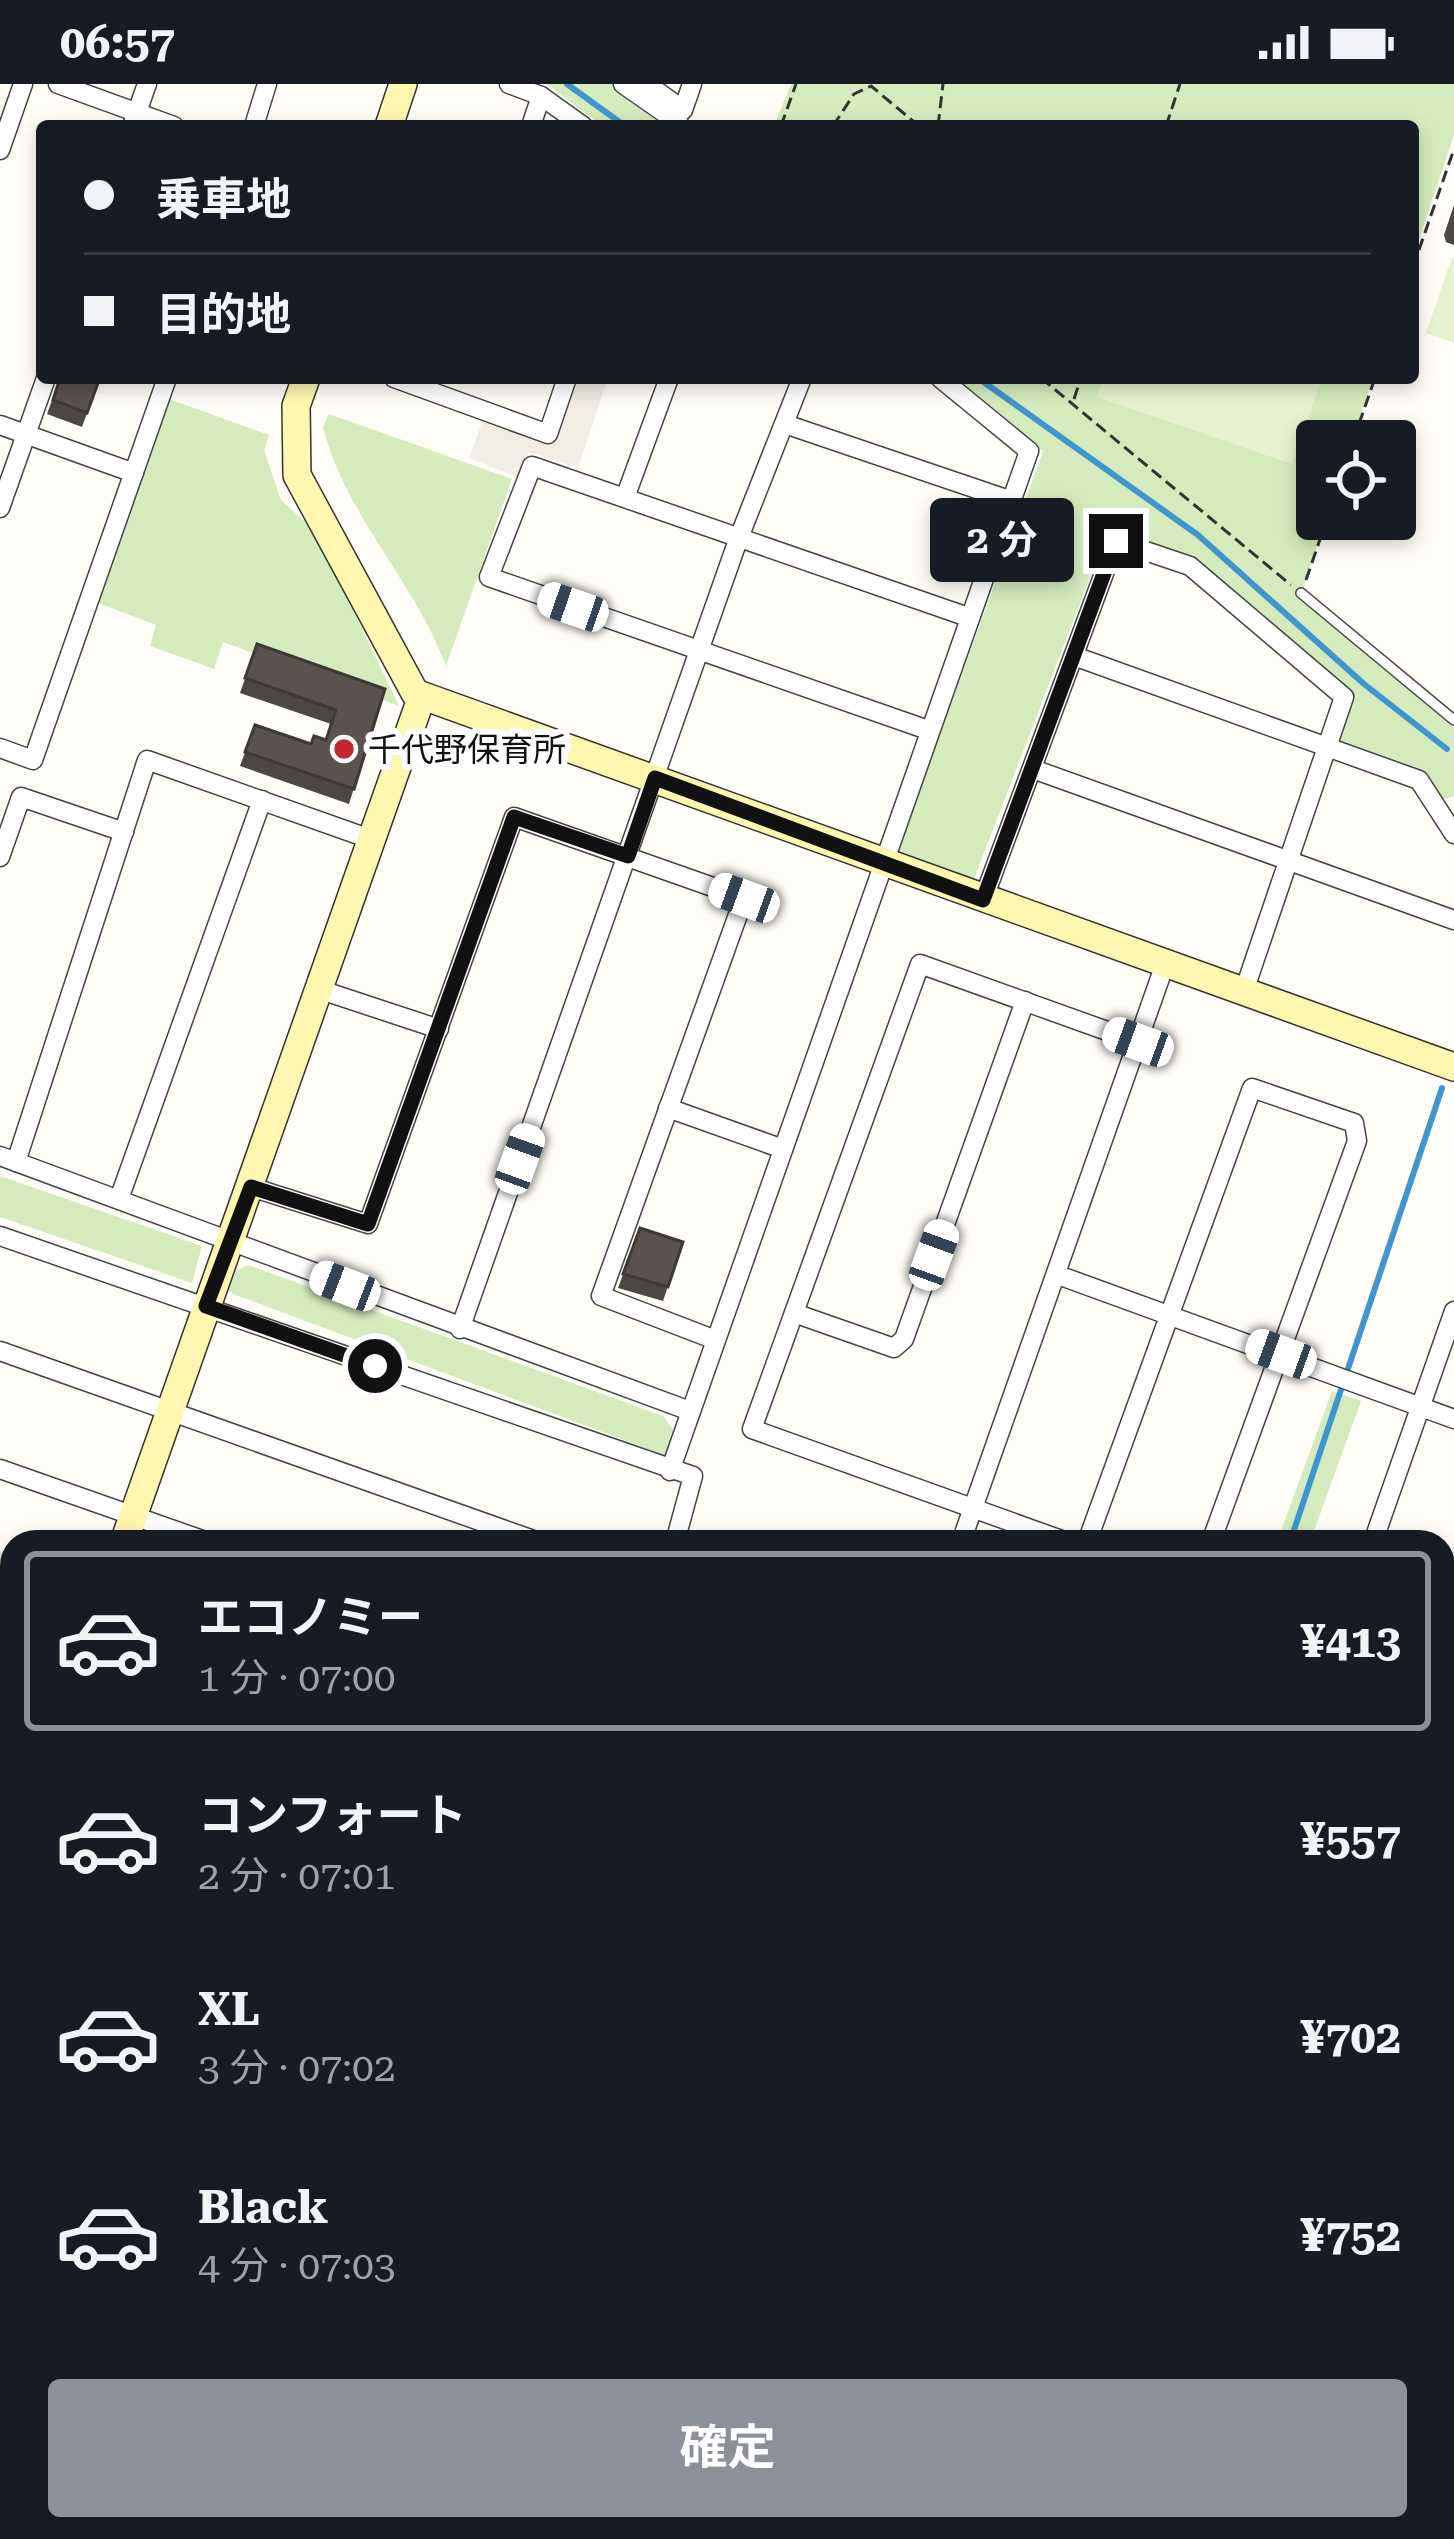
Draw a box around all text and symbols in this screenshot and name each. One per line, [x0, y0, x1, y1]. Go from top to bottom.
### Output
text: 06:57 [60, 16, 175, 69]
text: 乗車地 [156, 173, 291, 226]
text: 目的地 [156, 288, 291, 341]
map controls [1296, 420, 1416, 540]
button: locate [1296, 420, 1416, 540]
callout: 2 分 [930, 499, 1074, 583]
route end [1089, 514, 1143, 568]
text: 2 分 [967, 517, 1037, 563]
car [533, 578, 613, 636]
place label: 千代野保育所 [368, 730, 566, 769]
marker: 千代野保育所 [331, 736, 357, 762]
car [704, 869, 784, 927]
car [1098, 1013, 1178, 1071]
car [491, 1119, 549, 1199]
car [905, 1215, 963, 1295]
car [305, 1256, 385, 1316]
car [1241, 1325, 1321, 1383]
route start [348, 1339, 402, 1393]
icon: car [54, 1587, 162, 1695]
text: エコノミー [198, 1591, 423, 1644]
text: ¥413 [1300, 1615, 1401, 1668]
text: 1 分 · 07:00 [198, 1655, 396, 1701]
icon: car [54, 1785, 162, 1893]
text: コンフォート [198, 1789, 467, 1842]
text: ¥557 [1300, 1813, 1401, 1866]
text: 2 分 · 07:01 [198, 1853, 396, 1899]
icon: car [54, 1983, 162, 2091]
text: XL [198, 1983, 260, 2036]
text: ¥702 [1300, 2011, 1401, 2064]
text: 3 分 · 07:02 [198, 2045, 396, 2091]
icon: car [54, 2181, 162, 2289]
text: Black [198, 2181, 328, 2234]
text: ¥752 [1300, 2209, 1401, 2262]
text: 4 分 · 07:03 [198, 2243, 396, 2289]
button: 確定 [48, 2379, 1407, 2517]

